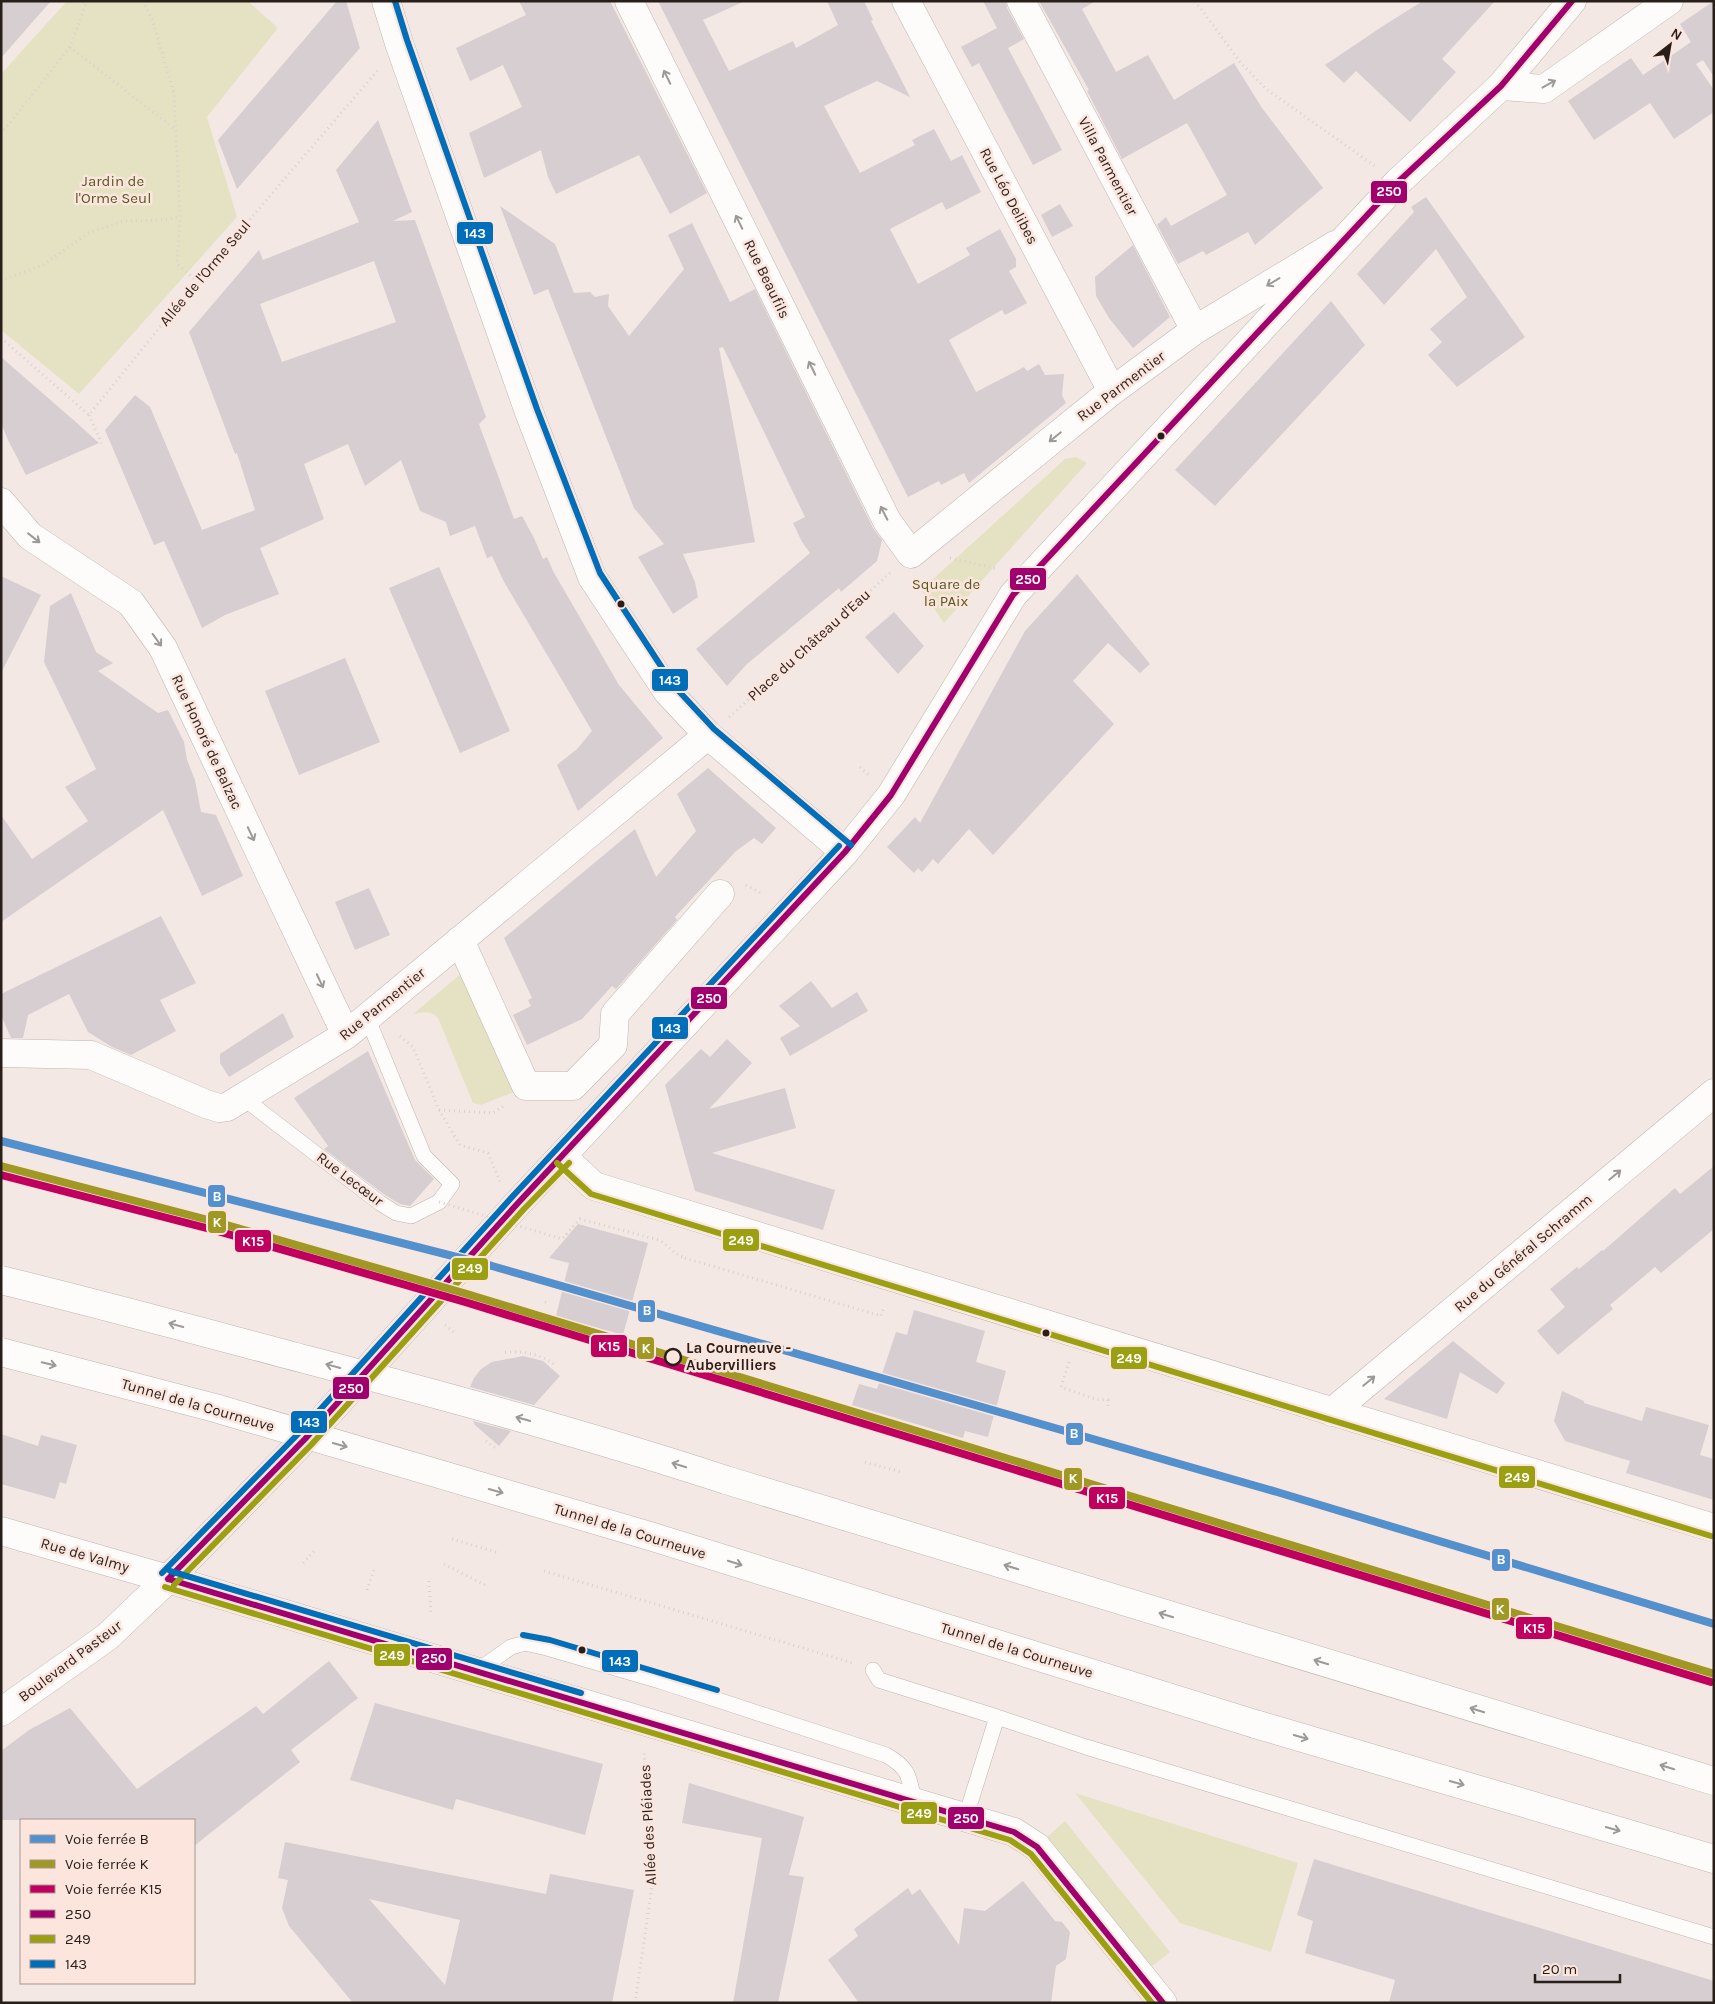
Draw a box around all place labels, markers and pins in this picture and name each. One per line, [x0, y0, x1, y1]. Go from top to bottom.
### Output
unlabelled marker [1156, 431, 1166, 441]
unlabelled marker [616, 599, 626, 609]
unlabelled marker [1041, 1328, 1051, 1338]
place label: La Courneuve - Aubervilliers [686, 1339, 791, 1374]
marker: La Courneuve - Aubervilliers [664, 1348, 682, 1366]
unlabelled marker [577, 1645, 587, 1655]

